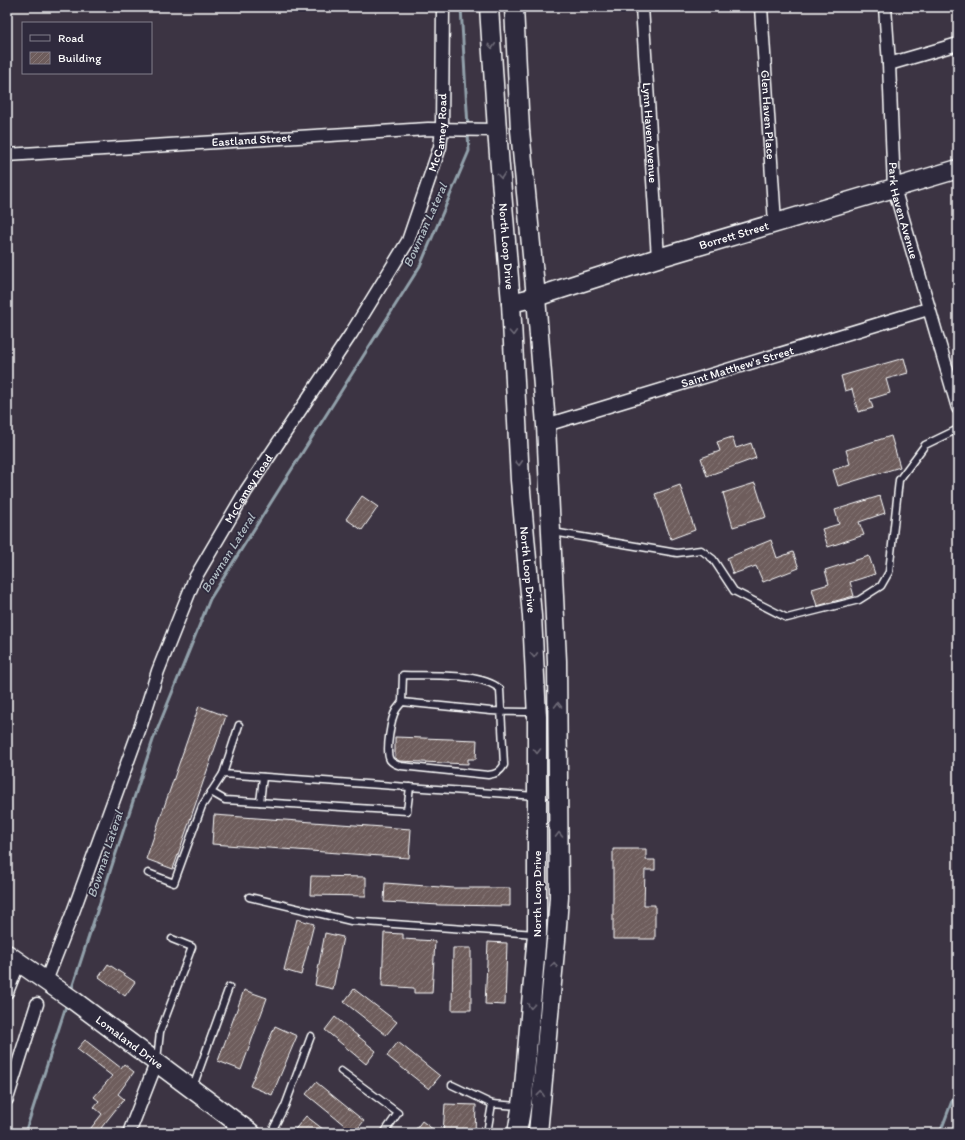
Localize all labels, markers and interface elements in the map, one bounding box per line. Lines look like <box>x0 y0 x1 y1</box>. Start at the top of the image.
legend <box>22 22 152 74</box>
text: Road <box>58 31 84 45</box>
one-way arrow <box>487 43 496 49</box>
text: Building <box>58 51 102 65</box>
street label: Glen Haven Place <box>758 70 778 160</box>
street label: Lynn Haven Avenue <box>640 82 660 184</box>
street label: McCamey Road <box>425 93 449 173</box>
street label: Eastland Street <box>211 130 292 149</box>
street label: Park Haven Avenue <box>886 162 921 261</box>
one-way arrow <box>496 173 505 179</box>
water label: Bowman Lateral <box>400 179 451 269</box>
street label: North Loop Drive <box>496 203 517 290</box>
street label: Borrett Street <box>697 218 771 252</box>
one-way arrow <box>508 330 517 336</box>
street label: Saint Matthew's Street <box>679 343 796 391</box>
street label: McCamey Road <box>222 451 276 526</box>
one-way arrow <box>515 460 524 466</box>
water label: Bowman Lateral <box>198 510 259 595</box>
street label: North Loop Drive <box>517 526 539 614</box>
one-way arrow <box>529 652 538 658</box>
one-way arrow <box>554 702 562 708</box>
one-way arrow <box>533 748 541 754</box>
water label: Bowman Lateral <box>84 807 127 899</box>
one-way arrow <box>555 832 563 838</box>
street label: North Loop Drive <box>530 850 544 937</box>
one-way arrow <box>549 962 558 968</box>
one-way arrow <box>526 1003 535 1009</box>
street label: Lomaland Drive <box>93 1012 166 1072</box>
one-way arrow <box>536 1091 545 1097</box>

